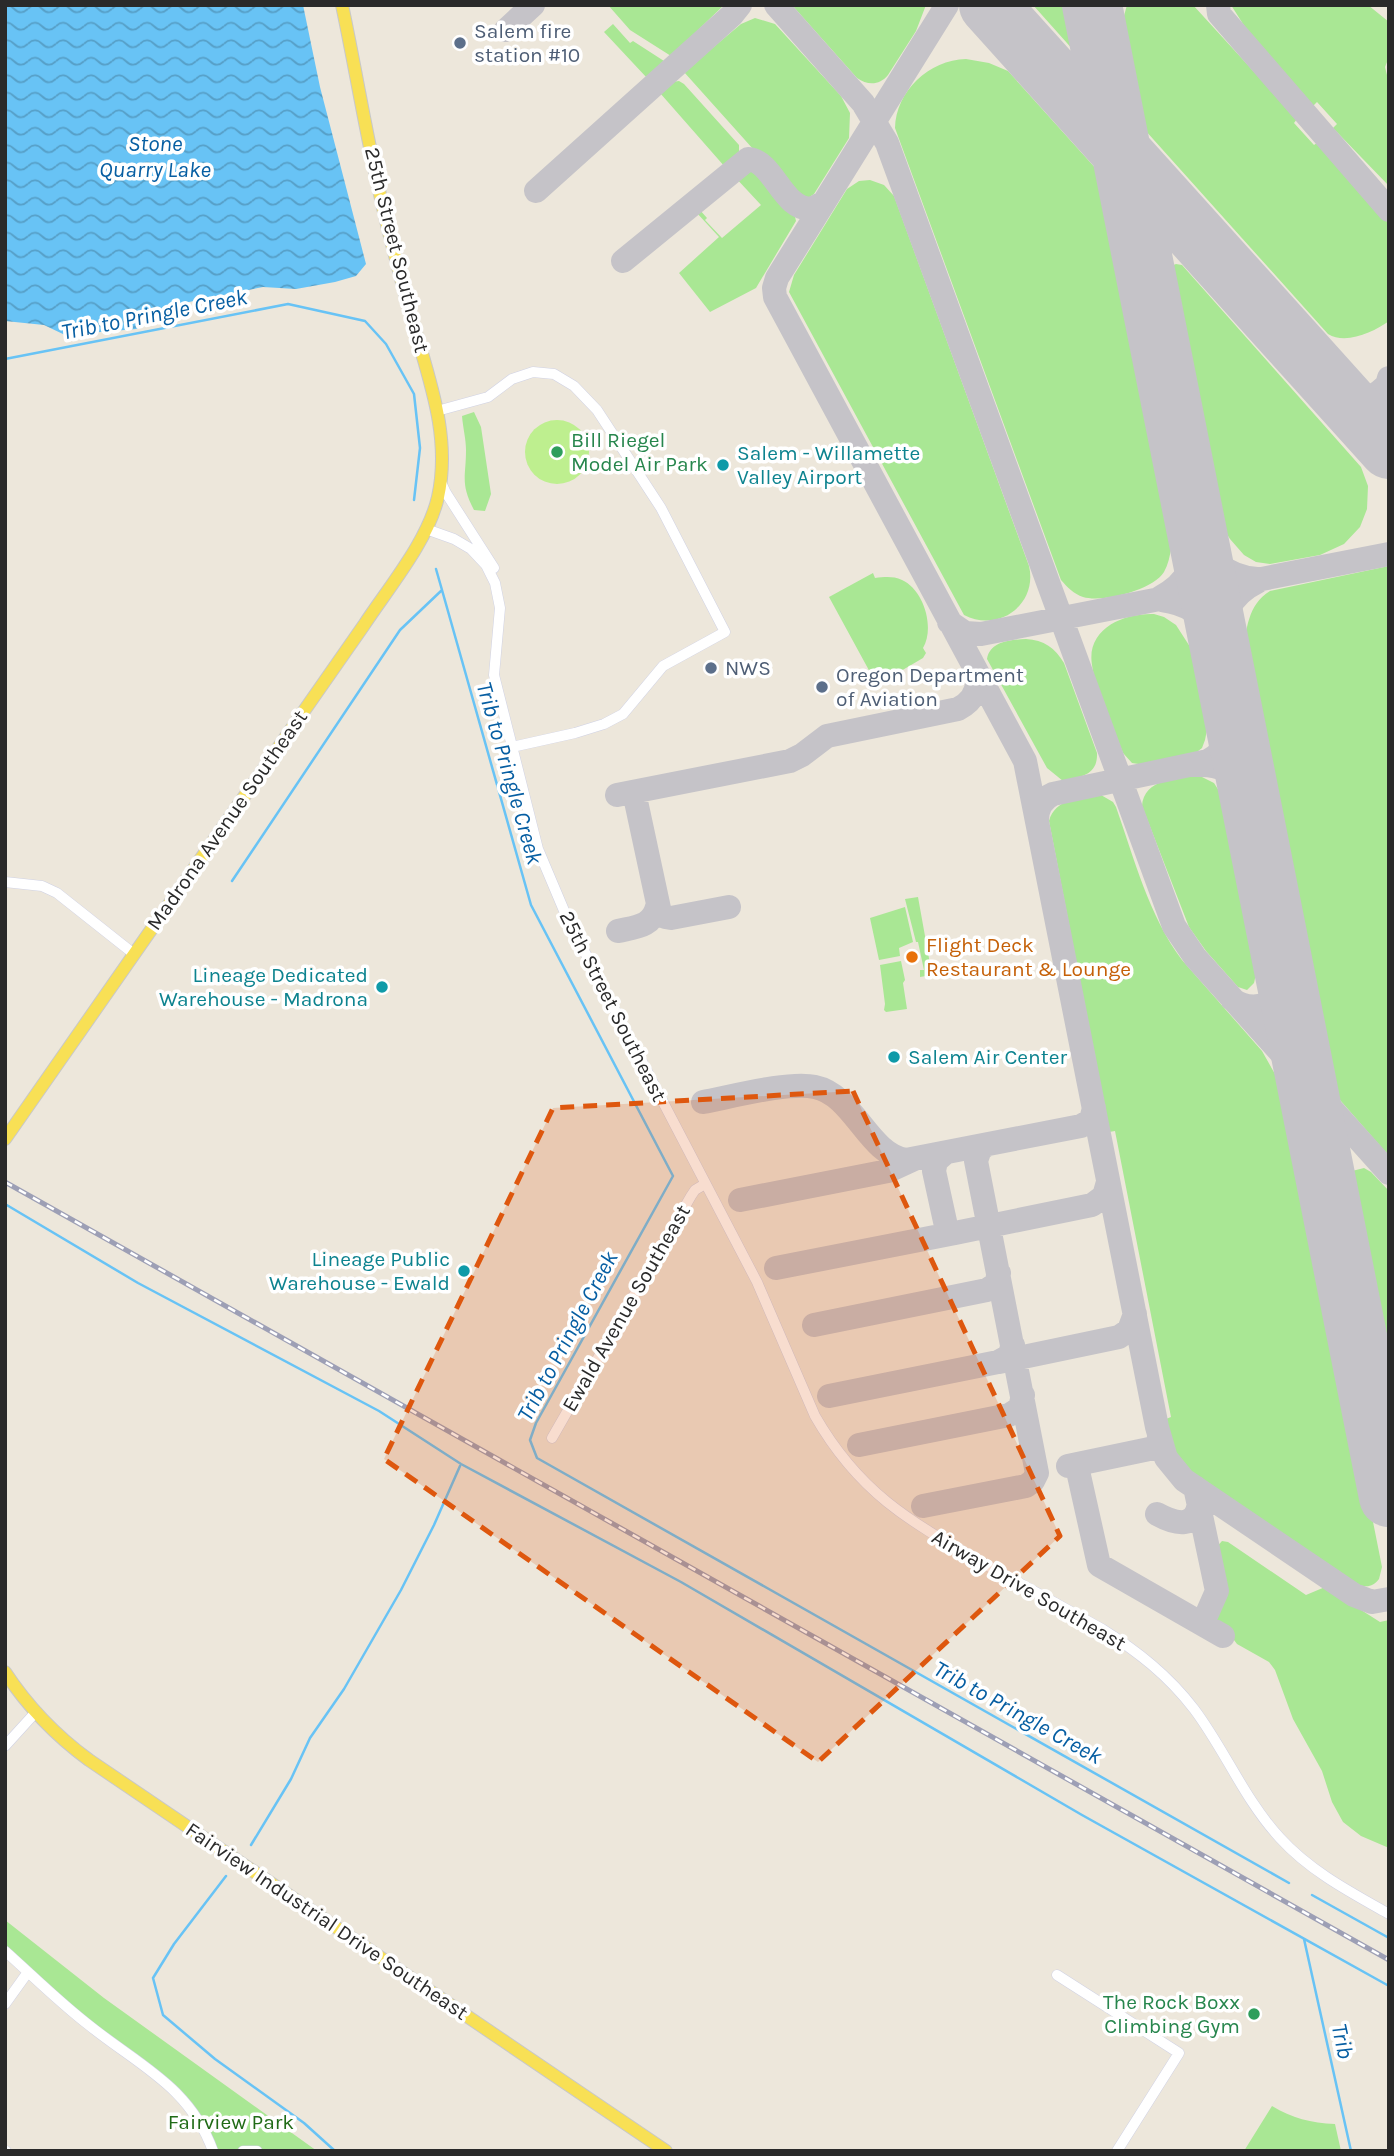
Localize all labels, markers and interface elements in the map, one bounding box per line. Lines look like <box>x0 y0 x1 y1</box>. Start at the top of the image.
place label: Salem fire station #10 <box>474 19 580 67</box>
marker: Salem fire station #10 <box>452 35 468 51</box>
water label: Stone Quarry Lake <box>99 130 211 183</box>
street label: 25th Street Southeast <box>360 145 434 355</box>
water label: Trib to Pringle Creek <box>59 283 250 346</box>
place label: Bill Riegel Model Air Park <box>571 428 708 476</box>
place label: Salem - Willamette Valley Airport <box>737 441 920 489</box>
marker: Bill Riegel Model Air Park <box>549 444 565 460</box>
marker: Salem - Willamette Valley Airport <box>715 457 731 473</box>
place label: NWS <box>725 656 771 680</box>
marker: NWS <box>703 660 719 676</box>
place label: Oregon Department of Aviation <box>836 663 1024 711</box>
water label: Trib to Pringle Creek <box>471 679 549 868</box>
marker: Oregon Department of Aviation <box>814 679 830 695</box>
street label: Madrona Avenue Southeast <box>142 705 312 935</box>
street label: 25th Street Southeast <box>554 907 672 1106</box>
place label: Flight Deck Restaurant & Lounge <box>926 933 1131 981</box>
marker: Flight Deck Restaurant & Lounge <box>904 949 920 965</box>
place label: Lineage Dedicated Warehouse - Madrona <box>159 963 368 1011</box>
marker: Lineage Dedicated Warehouse - Madrona <box>374 979 390 995</box>
place label: Salem Air Center <box>908 1045 1067 1069</box>
marker: Salem Air Center <box>886 1049 902 1065</box>
street label: Ewald Avenue Southeast <box>557 1200 695 1416</box>
water label: Trib to Pringle Creek <box>511 1246 624 1426</box>
place label: Lineage Public Warehouse - Ewald <box>269 1247 450 1295</box>
marker: Lineage Public Warehouse - Ewald <box>456 1263 472 1279</box>
street label: Airway Drive Southeast <box>928 1525 1130 1655</box>
water label: Trib to Pringle Creek <box>929 1655 1107 1770</box>
street label: Fairview Industrial Drive Southeast <box>181 1817 473 2025</box>
place label: The Rock Boxx Climbing Gym <box>1103 1990 1240 2038</box>
marker: The Rock Boxx Climbing Gym <box>1246 2006 1262 2022</box>
water label: Trib <box>1326 2021 1359 2061</box>
park label: Fairview Park <box>168 2110 294 2134</box>

